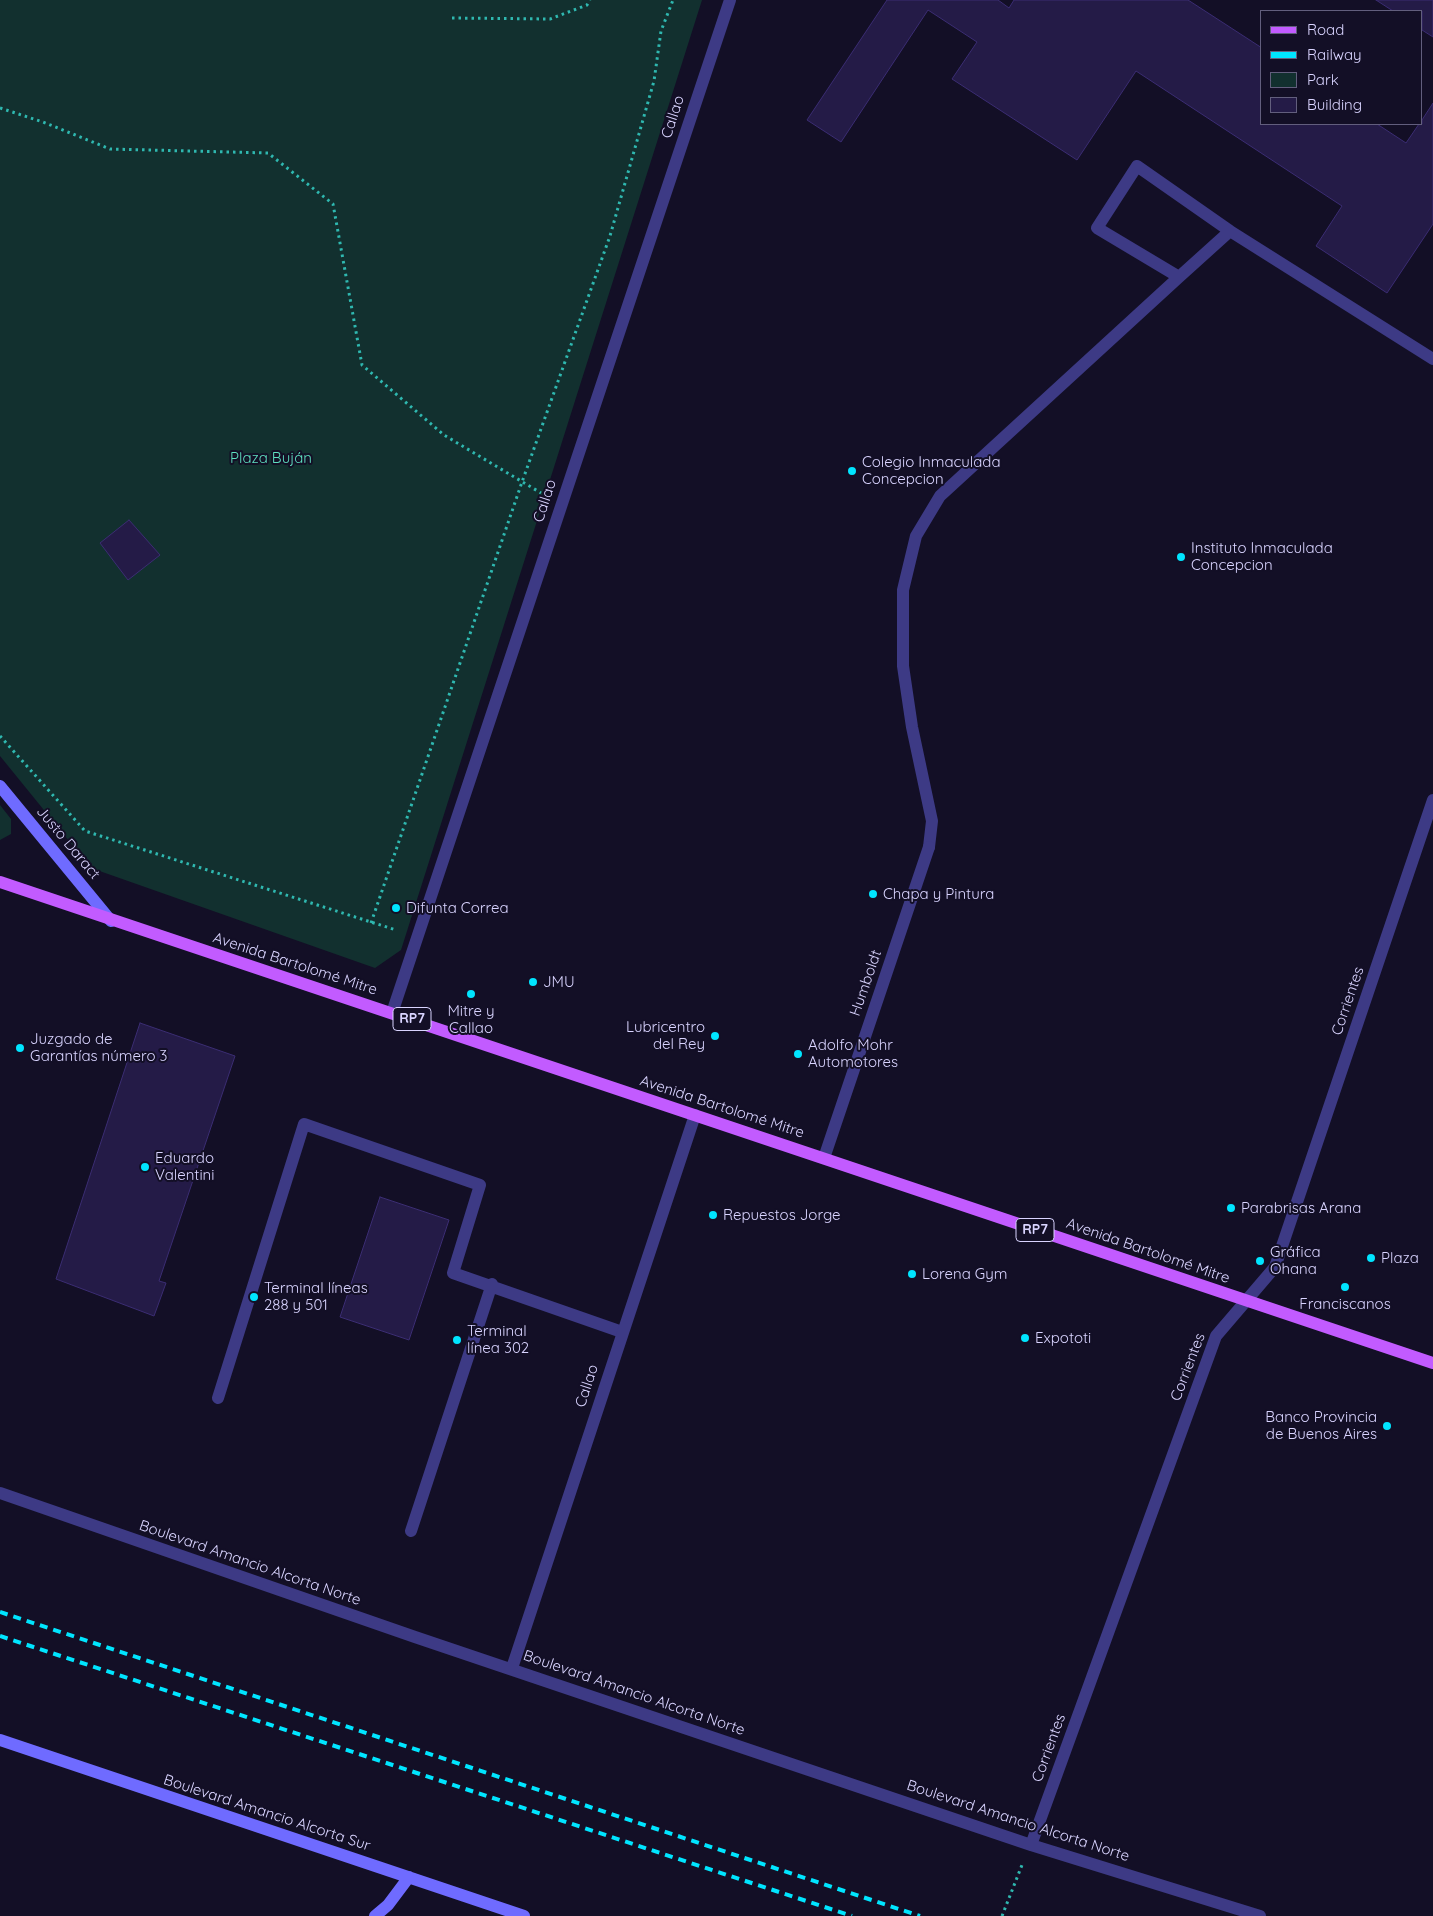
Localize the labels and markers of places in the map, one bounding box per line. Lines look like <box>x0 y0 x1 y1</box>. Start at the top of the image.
place label: Colegio Inmaculada Concepcion <box>862 453 1000 488</box>
marker: Colegio Inmaculada Concepcion <box>846 465 858 477</box>
place label: Instituto Inmaculada Concepcion <box>1191 539 1333 574</box>
marker: Instituto Inmaculada Concepcion <box>1175 551 1187 563</box>
place label: Chapa y Pintura <box>883 885 994 903</box>
marker: Chapa y Pintura <box>867 888 879 900</box>
place label: Difunta Correa <box>406 899 509 917</box>
marker: Difunta Correa <box>390 902 402 914</box>
place label: JMU <box>543 973 575 991</box>
marker: JMU <box>527 976 539 988</box>
marker: Mitre y Callao <box>465 988 477 1000</box>
place label: Mitre y Callao <box>447 1002 495 1037</box>
place label: Lubricentro del Rey <box>626 1018 705 1053</box>
place label: Juzgado de Garantías número 3 <box>30 1030 167 1065</box>
marker: Lubricentro del Rey <box>709 1030 721 1042</box>
place label: Adolfo Mohr Automotores <box>808 1036 898 1071</box>
marker: Juzgado de Garantías número 3 <box>14 1042 26 1054</box>
marker: Adolfo Mohr Automotores <box>792 1048 804 1060</box>
place label: Eduardo Valentini <box>155 1149 214 1184</box>
marker: Eduardo Valentini <box>139 1161 151 1173</box>
place label: Parabrisas Arana <box>1241 1199 1361 1217</box>
marker: Parabrisas Arana <box>1225 1202 1237 1214</box>
place label: Repuestos Jorge <box>723 1206 841 1224</box>
marker: Repuestos Jorge <box>707 1209 719 1221</box>
place label: Gráfica Ohana <box>1270 1243 1321 1278</box>
place label: Plaza <box>1381 1249 1419 1267</box>
marker: Plaza <box>1365 1252 1377 1264</box>
marker: Gráfica Ohana <box>1254 1255 1266 1267</box>
place label: Lorena Gym <box>922 1265 1007 1283</box>
marker: Lorena Gym <box>906 1268 918 1280</box>
place label: Terminal líneas 288 y 501 <box>264 1279 368 1314</box>
marker: Franciscanos <box>1339 1281 1351 1293</box>
marker: Terminal líneas 288 y 501 <box>248 1291 260 1303</box>
place label: Franciscanos <box>1299 1295 1391 1313</box>
place label: Terminal línea 302 <box>467 1322 529 1357</box>
place label: Expototi <box>1035 1329 1091 1347</box>
marker: Expototi <box>1019 1332 1031 1344</box>
marker: Terminal línea 302 <box>451 1334 463 1346</box>
place label: Banco Provincia de Buenos Aires <box>1265 1408 1377 1443</box>
marker: Banco Provincia de Buenos Aires <box>1381 1420 1393 1432</box>

